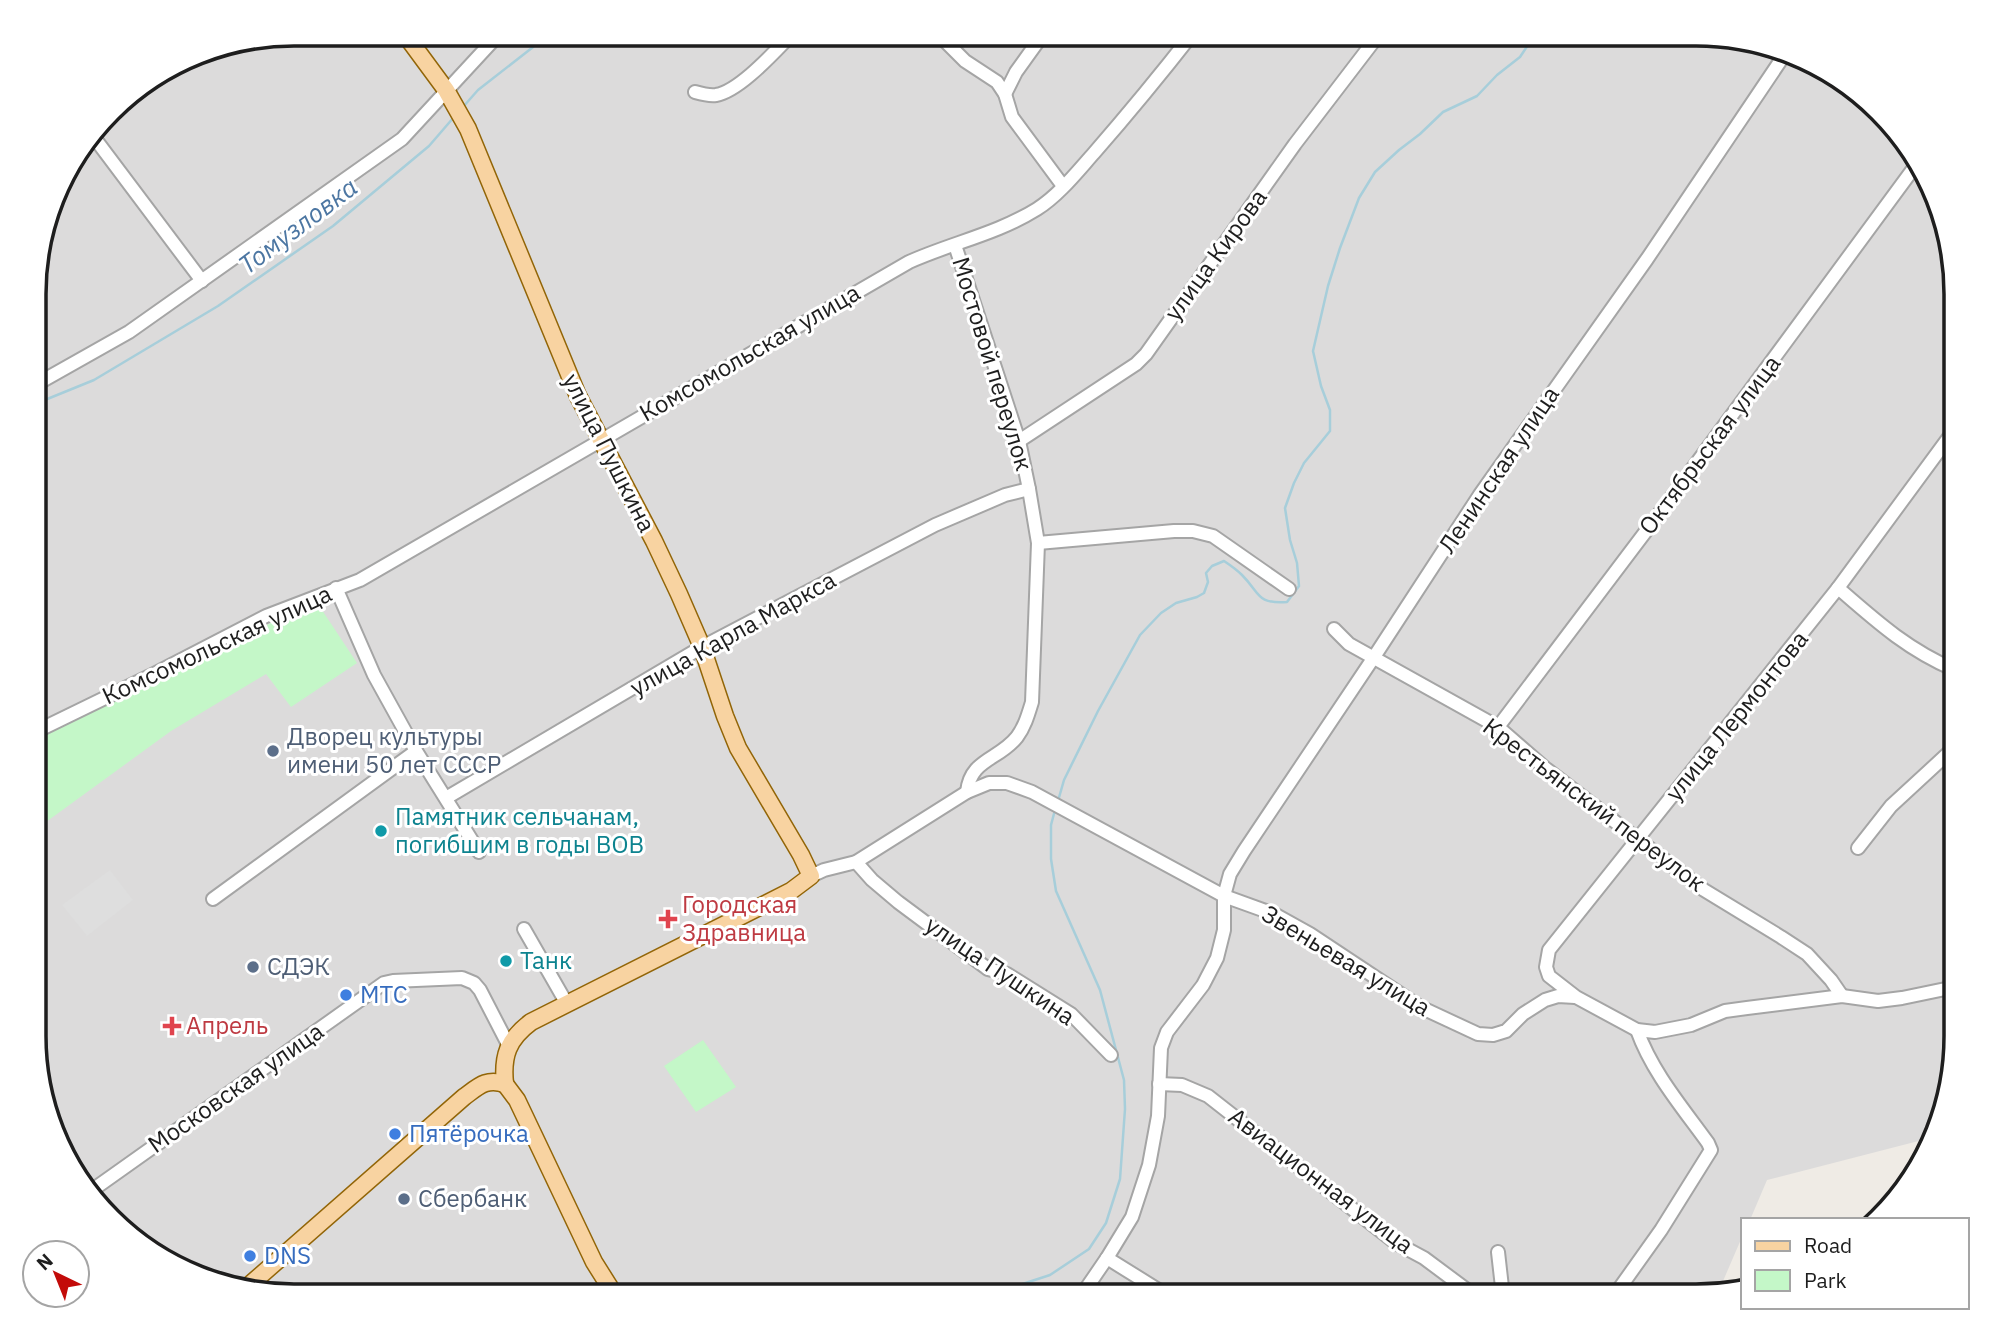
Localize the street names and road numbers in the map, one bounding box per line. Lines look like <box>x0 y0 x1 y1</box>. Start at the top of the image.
street label: улица Кирова <box>1157 182 1274 327</box>
street label: Мостовой переулок <box>945 253 1041 474</box>
street label: Комсомольская улица <box>633 276 866 428</box>
street label: Октябрьская улица <box>1631 348 1787 541</box>
street label: улица Пушкина <box>556 368 664 538</box>
street label: Ленинская улица <box>1430 380 1566 559</box>
street label: улица Карла Маркса <box>624 563 841 703</box>
street label: Комсомольская улица <box>97 577 337 711</box>
street label: улица Лермонтова <box>1658 623 1815 807</box>
street label: Крестьянский переулок <box>1477 710 1712 898</box>
street label: Звеньевая улица <box>1256 897 1437 1023</box>
street label: улица Пушкина <box>919 908 1082 1032</box>
street label: Московская улица <box>141 1014 330 1160</box>
street label: Авиационная улица <box>1223 1100 1421 1260</box>

